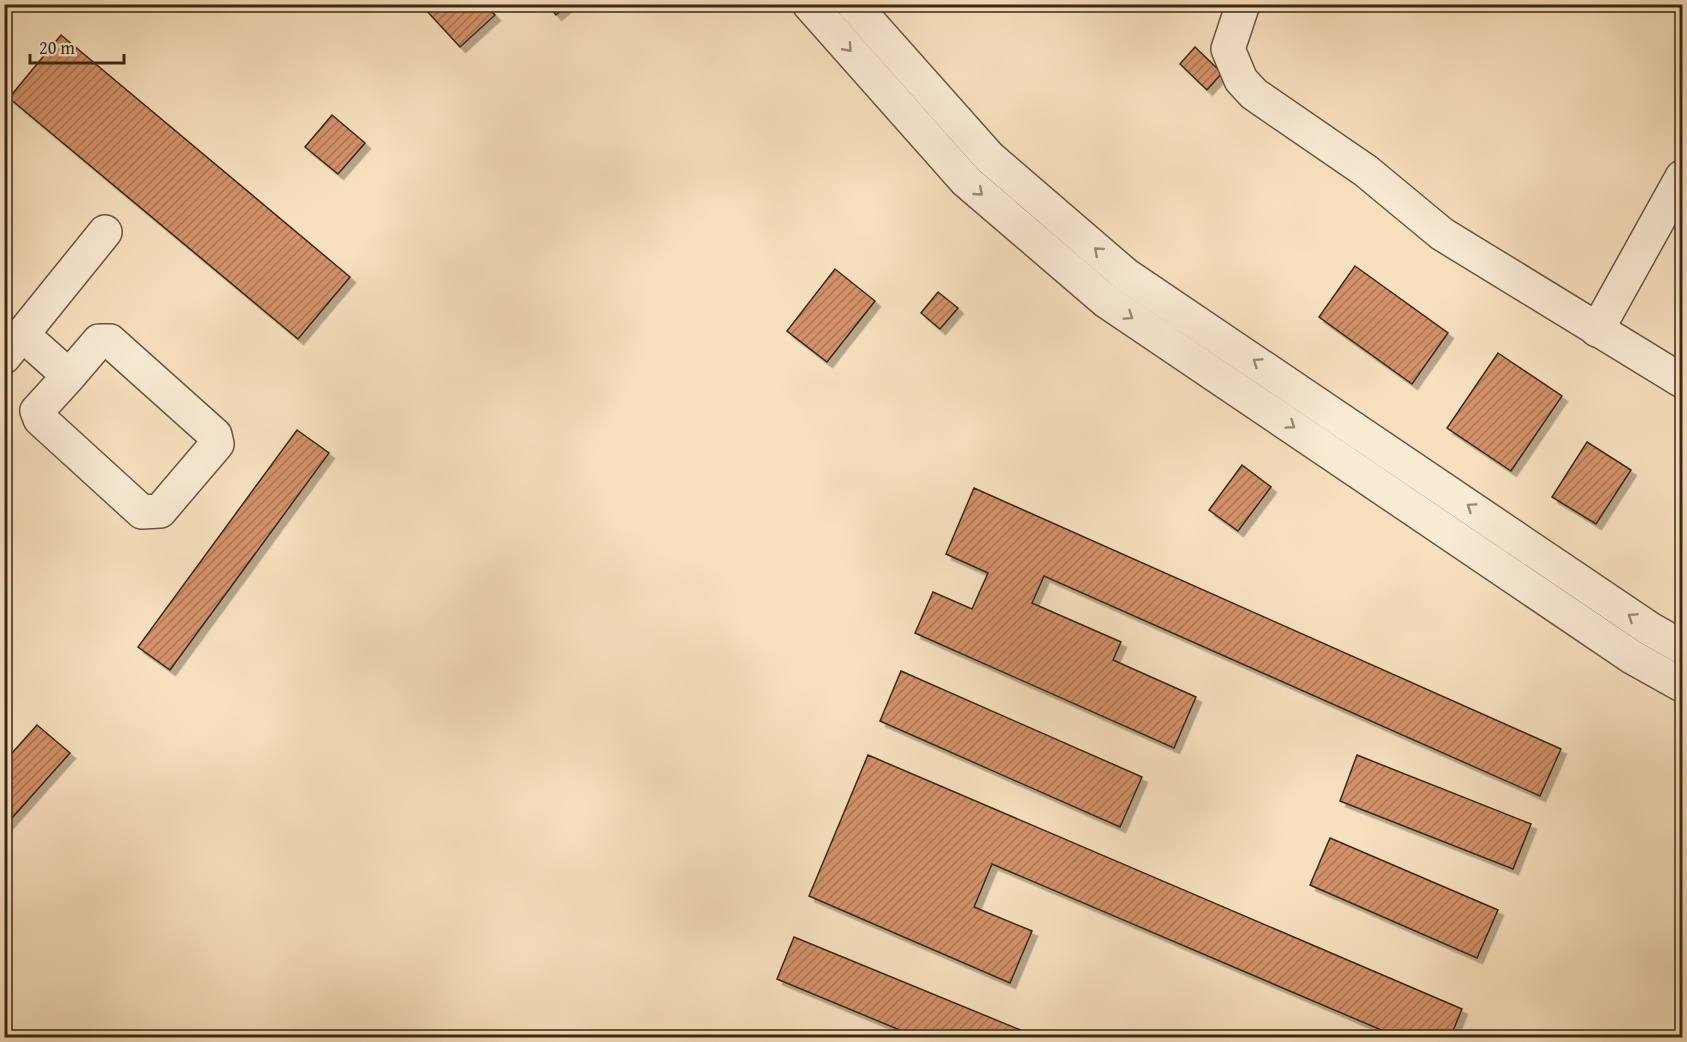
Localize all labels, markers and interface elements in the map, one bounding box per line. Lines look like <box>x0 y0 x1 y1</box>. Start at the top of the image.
scale bar <box>30 27 124 65</box>
text: 20 m <box>39 34 75 61</box>
one-way arrow <box>841 41 852 52</box>
one-way arrow <box>972 185 983 196</box>
one-way arrow <box>1094 247 1105 258</box>
one-way arrow <box>1123 309 1133 321</box>
one-way arrow <box>1253 359 1264 370</box>
one-way arrow <box>1285 417 1295 429</box>
one-way arrow <box>1467 503 1478 514</box>
one-way arrow <box>1628 613 1639 624</box>

